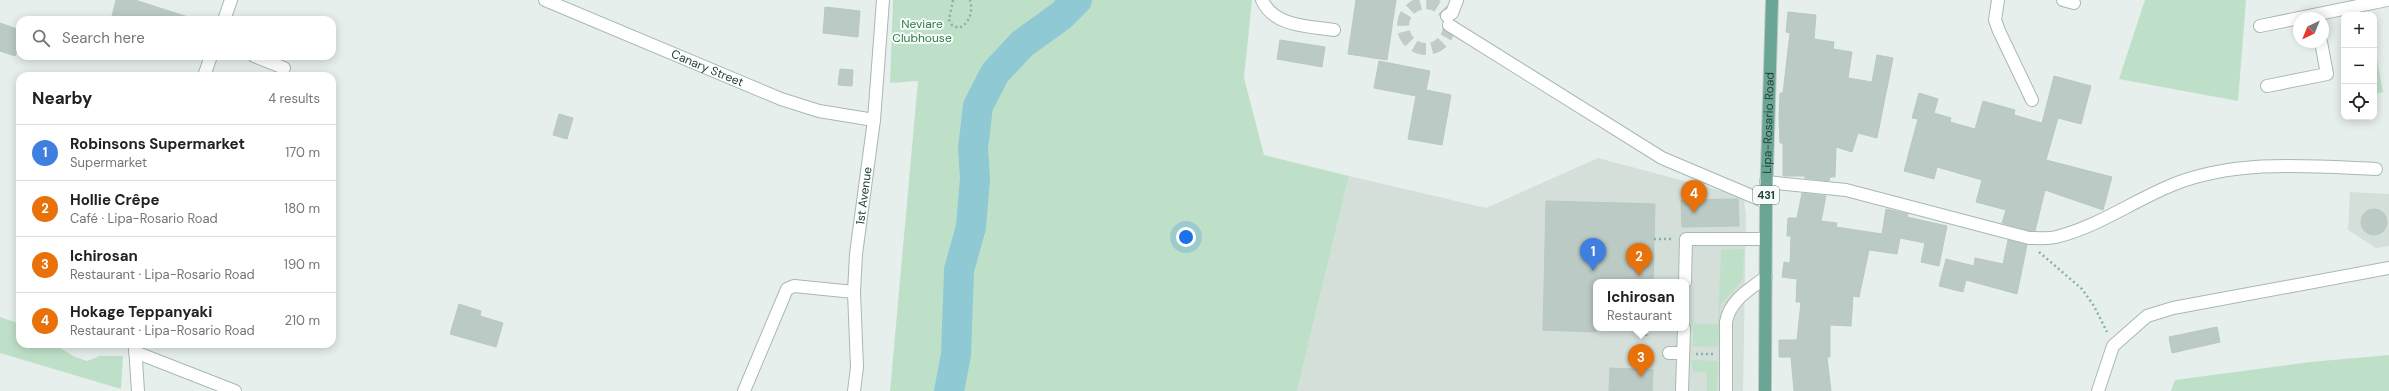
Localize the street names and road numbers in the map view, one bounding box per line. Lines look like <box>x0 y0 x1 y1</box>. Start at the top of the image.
street label: Canary Street <box>669 46 746 90</box>
street label: Lipa-Rosario Road <box>1759 72 1778 174</box>
street label: 1st Avenue <box>852 166 876 226</box>
road number: 431 <box>1753 186 1779 204</box>

